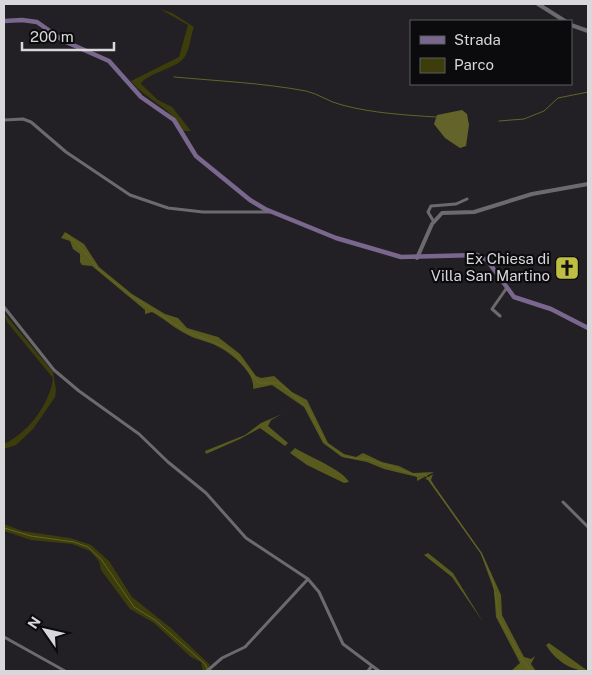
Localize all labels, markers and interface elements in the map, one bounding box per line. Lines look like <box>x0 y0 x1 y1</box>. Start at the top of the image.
scale bar <box>22 20 115 52</box>
legend <box>410 20 572 85</box>
text: 200 m <box>30 28 74 45</box>
text: Strada <box>454 31 501 48</box>
text: Parco <box>454 56 494 73</box>
place label: Ex Chiesa di Villa San Martino <box>431 250 550 284</box>
church icon: Ex Chiesa di Villa San Martino <box>554 255 580 281</box>
north arrow <box>20 605 70 655</box>
text: N <box>25 614 44 632</box>

